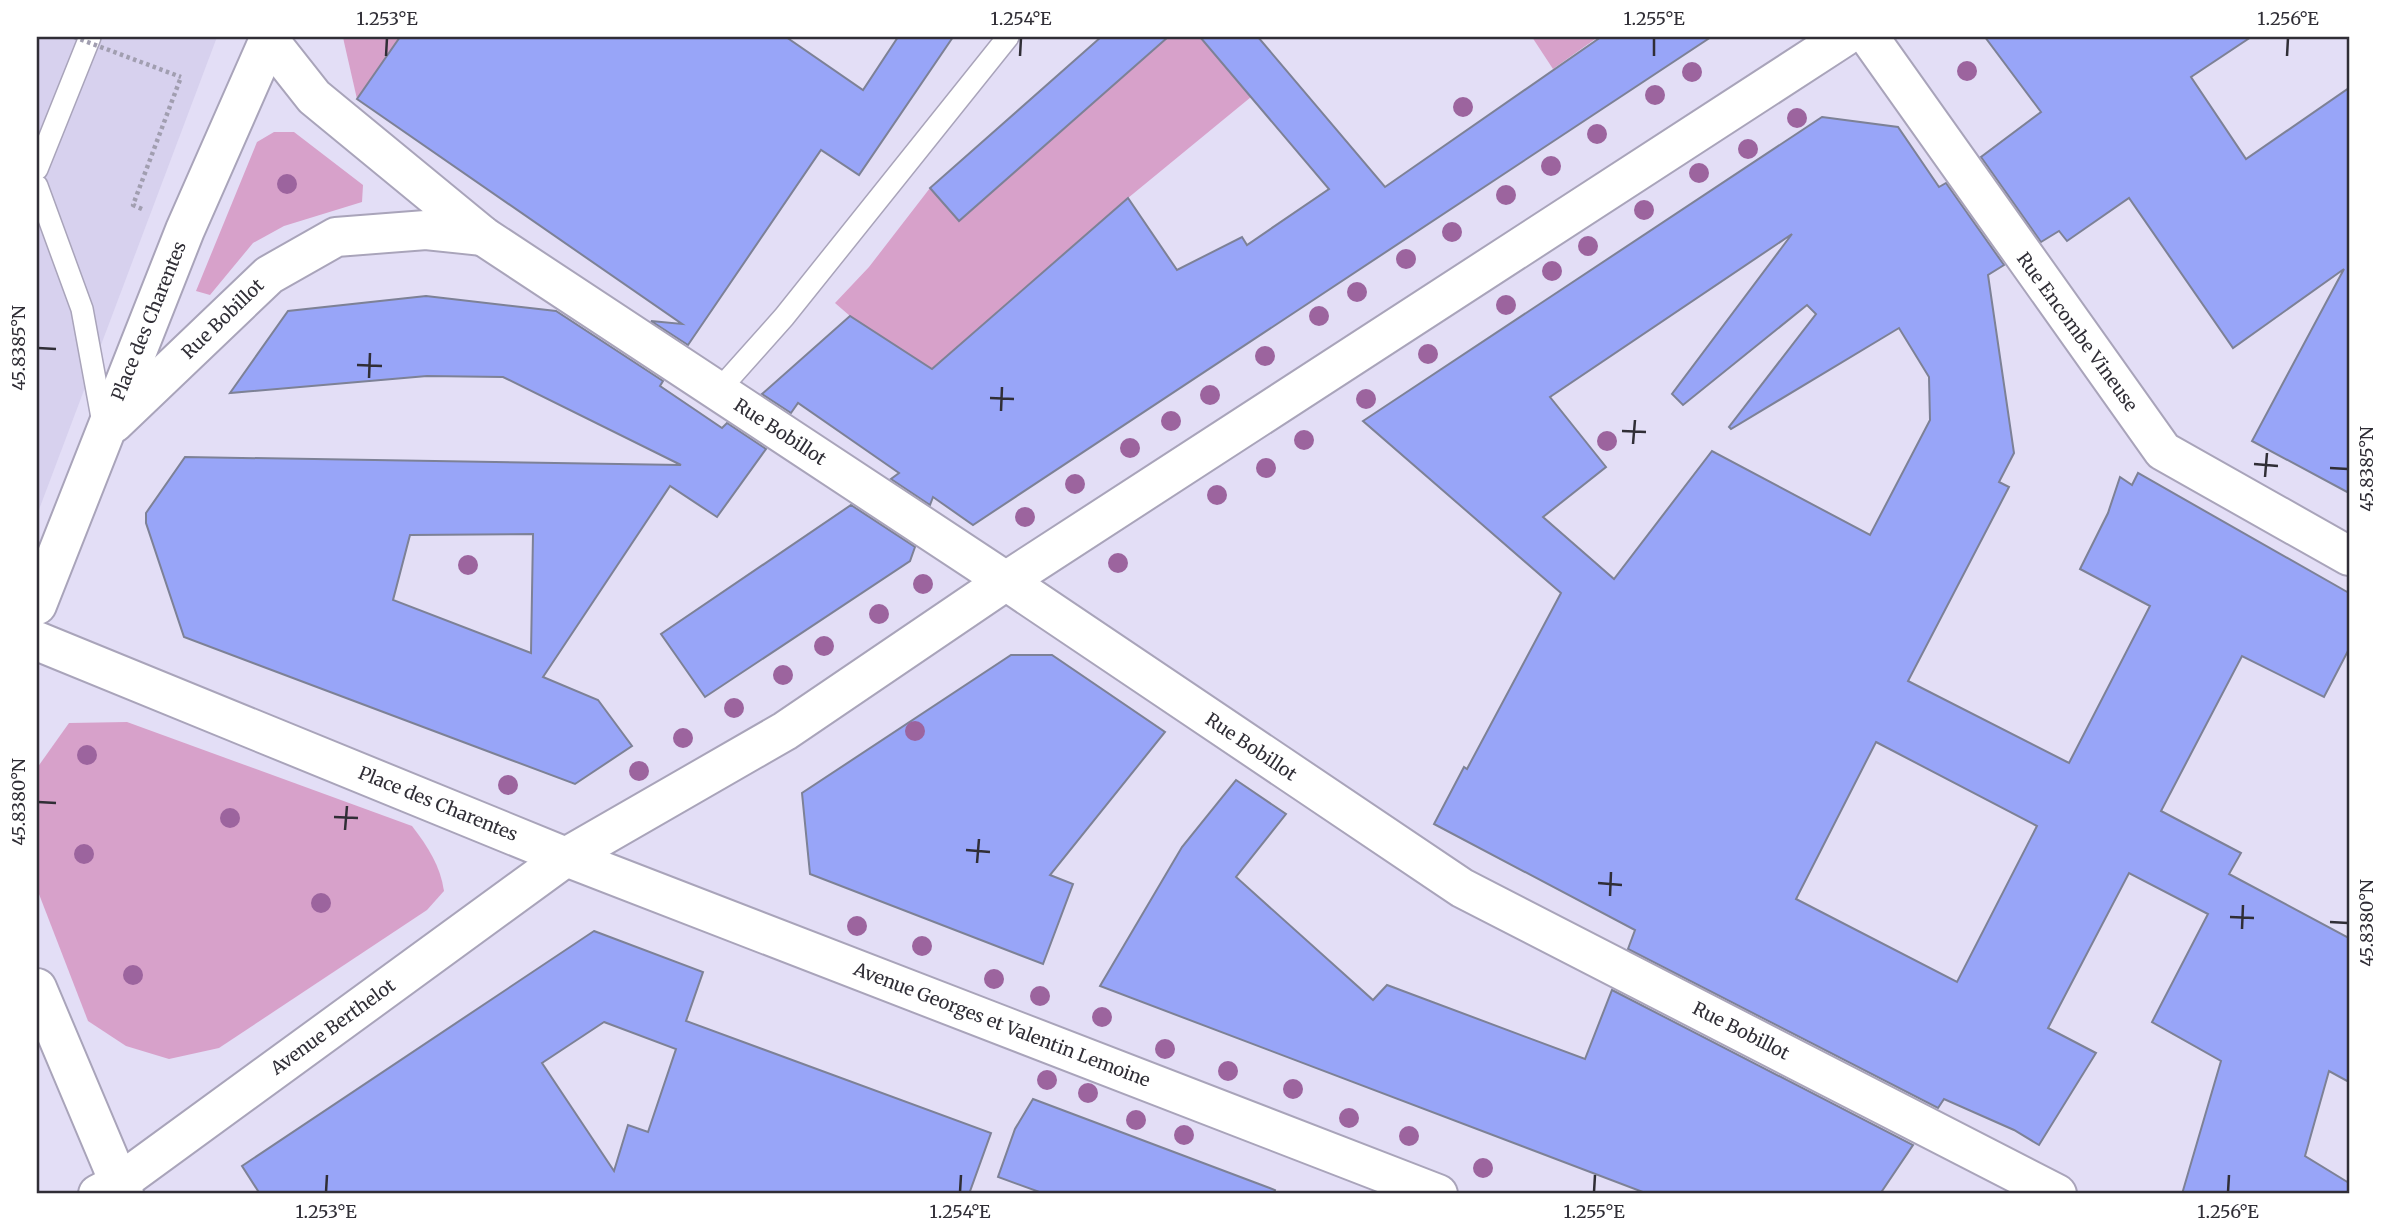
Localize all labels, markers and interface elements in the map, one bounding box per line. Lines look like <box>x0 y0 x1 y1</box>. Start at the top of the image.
text: 1.253°E <box>356 7 418 30</box>
text: 1.254°E <box>991 7 1052 30</box>
text: 1.255°E <box>1623 7 1685 30</box>
text: 1.256°E <box>2257 7 2319 30</box>
street label: Place des Charentes <box>106 238 191 404</box>
street label: Rue Encombe Vineuse <box>2012 248 2143 416</box>
street label: Rue Bobillot <box>177 274 269 364</box>
text: 45.8385°N <box>7 305 30 391</box>
street label: Rue Bobillot <box>730 393 831 470</box>
text: 45.8385°N <box>2355 426 2378 512</box>
street label: Rue Bobillot <box>1201 708 1301 786</box>
text: 45.8380°N <box>7 758 30 846</box>
street label: Place des Charentes <box>355 761 521 846</box>
text: 45.8380°N <box>2355 879 2378 967</box>
street label: Avenue Georges et Valentin Lemoine <box>850 957 1154 1092</box>
street label: Avenue Berthelot <box>265 974 400 1080</box>
street label: Rue Bobillot <box>1689 996 1793 1065</box>
text: 1.253°E <box>295 1200 357 1223</box>
text: 1.254°E <box>930 1200 991 1223</box>
text: 1.255°E <box>1563 1200 1625 1223</box>
text: 1.256°E <box>2197 1200 2259 1223</box>

